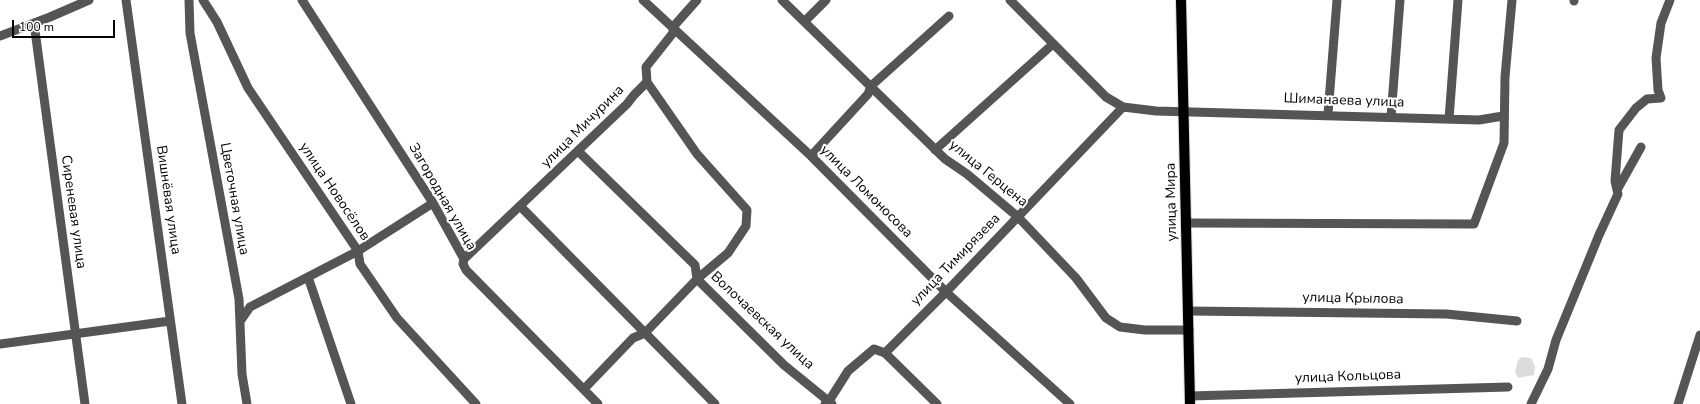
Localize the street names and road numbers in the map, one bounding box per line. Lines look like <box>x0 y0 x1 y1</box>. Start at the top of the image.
street label: улица Мичурина <box>538 82 628 172</box>
street label: Шиманаева улица <box>1283 90 1405 112</box>
street label: улица Герцена <box>945 137 1031 211</box>
street label: улица Новосёлов <box>295 140 373 244</box>
street label: Загородная улица <box>404 140 480 254</box>
street label: Цветочная улица <box>216 141 252 257</box>
street label: улица Ломоносова <box>816 142 916 242</box>
street label: Вишнёвая улица <box>152 144 184 256</box>
street label: Сиреневая улица <box>57 154 89 270</box>
street label: улица Мира <box>1163 163 1181 241</box>
street label: улица Тимирязева <box>908 211 1004 309</box>
street label: Волочаевская улица <box>707 269 817 373</box>
street label: улица Крылова <box>1302 290 1404 308</box>
street label: улица Кольцова <box>1295 367 1401 387</box>

